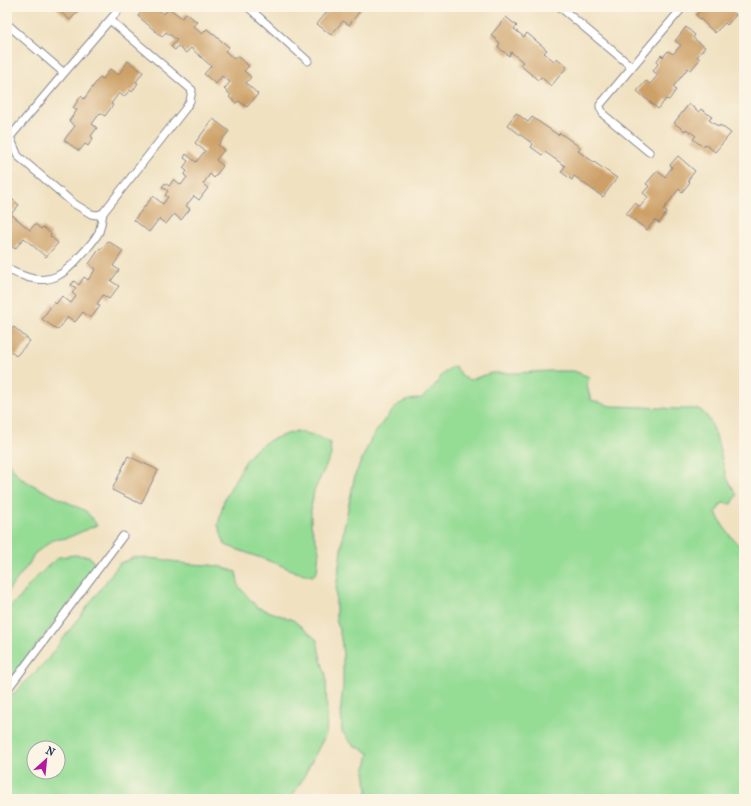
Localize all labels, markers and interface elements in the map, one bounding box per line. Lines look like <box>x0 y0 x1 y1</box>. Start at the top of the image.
north arrow <box>26 740 66 780</box>
text: N <box>44 744 58 760</box>

